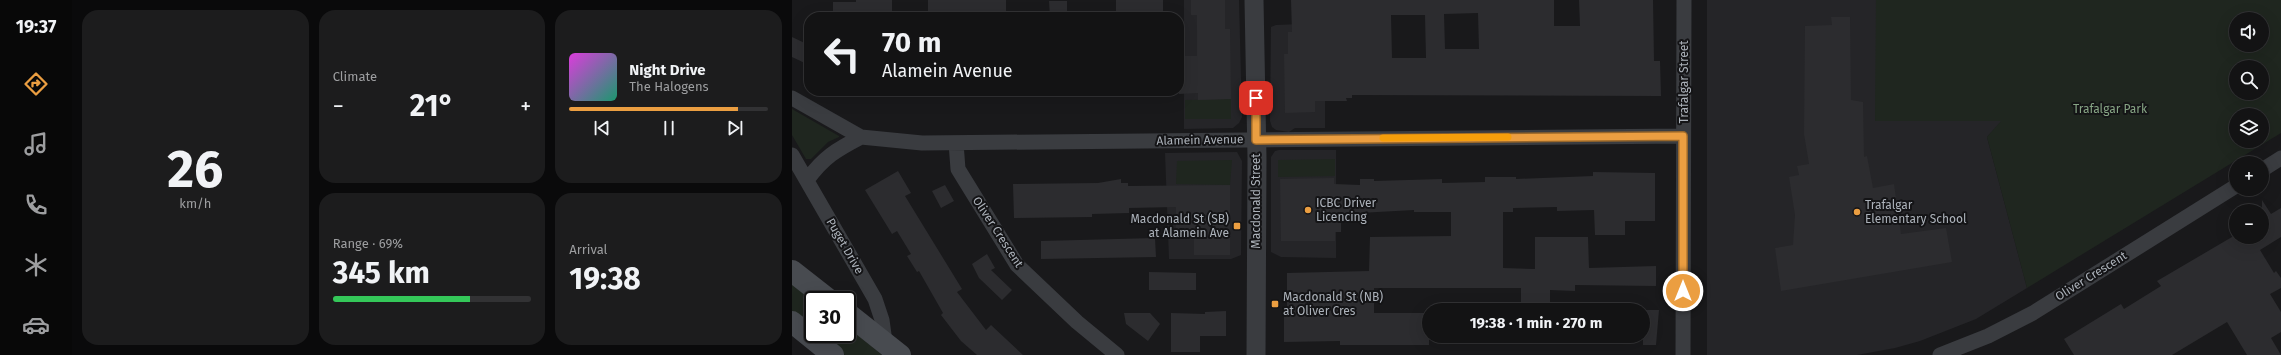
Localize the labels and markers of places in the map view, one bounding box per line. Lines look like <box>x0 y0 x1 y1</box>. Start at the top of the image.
pin <box>1239 81 1273 115</box>
place label: ICBC Driver Licencing <box>1316 196 1377 224</box>
place label: Trafalgar Elementary School <box>1865 198 1967 226</box>
marker: ICBC Driver Licencing <box>1303 205 1313 215</box>
marker: Trafalgar Elementary School <box>1852 207 1862 217</box>
place label: Macdonald St (SB) at Alamein Ave <box>1131 212 1229 240</box>
marker: Macdonald St (SB) at Alamein Ave <box>1232 221 1242 231</box>
place label: Macdonald St (NB) at Oliver Cres <box>1283 290 1383 318</box>
marker: Macdonald St (NB) at Oliver Cres <box>1270 299 1280 309</box>

